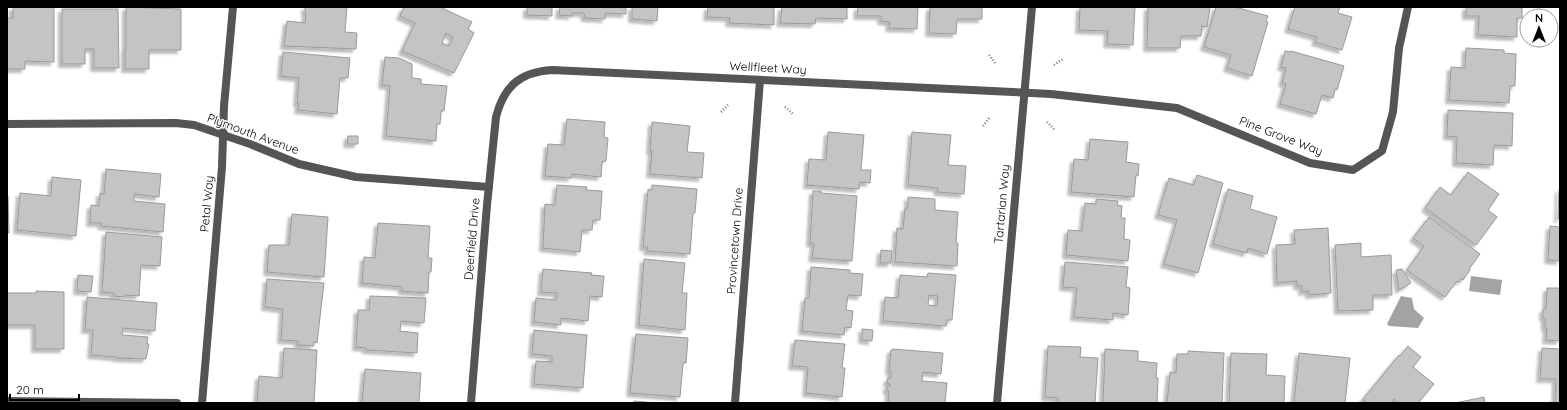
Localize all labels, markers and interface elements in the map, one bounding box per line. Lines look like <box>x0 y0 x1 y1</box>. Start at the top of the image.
north arrow <box>1519 8 1559 48</box>
text: N <box>1535 11 1543 25</box>
street label: Wellfleet Way <box>729 58 807 77</box>
street label: Plymouth Avenue <box>205 110 301 157</box>
street label: Pine Grove Way <box>1237 113 1325 158</box>
street label: Tartarian Way <box>991 164 1012 244</box>
street label: Petal Way <box>197 175 216 233</box>
street label: Provincetown Drive <box>723 187 746 295</box>
street label: Deerfield Drive <box>460 197 483 281</box>
scale bar <box>10 376 79 402</box>
text: 20 m <box>16 382 44 397</box>

